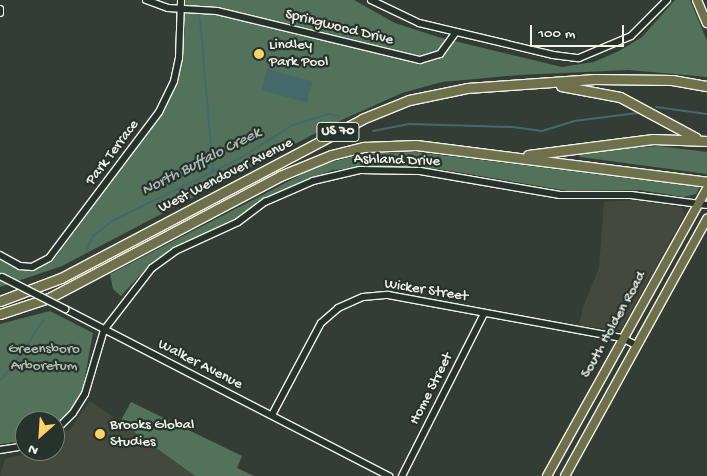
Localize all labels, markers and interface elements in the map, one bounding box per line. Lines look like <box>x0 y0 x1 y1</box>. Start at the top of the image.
street label: Springwood Drive <box>283 6 395 50</box>
scale bar <box>532 15 626 47</box>
text: 100 m <box>538 25 575 43</box>
place label: Lindley Park Pool <box>269 36 328 71</box>
marker: Lindley Park Pool <box>253 48 265 60</box>
street label: Park Terrace <box>83 117 143 189</box>
road number: US 70 <box>316 120 360 144</box>
water label: North Buffalo Creek <box>139 125 265 201</box>
street label: West Wendover Avenue <box>156 134 296 218</box>
street label: Ashland Drive <box>354 151 440 171</box>
street label: South Holden Road <box>577 269 651 381</box>
street label: Wicker Street <box>383 276 469 306</box>
street label: Walker Avenue <box>155 336 245 394</box>
park label: Greensboro Arboretum <box>8 340 80 375</box>
street label: Home Street <box>406 350 458 428</box>
north arrow <box>15 411 65 461</box>
place label: Brooks Global Studies <box>110 416 194 451</box>
marker: Brooks Global Studies <box>94 428 106 440</box>
text: N <box>26 439 41 459</box>

